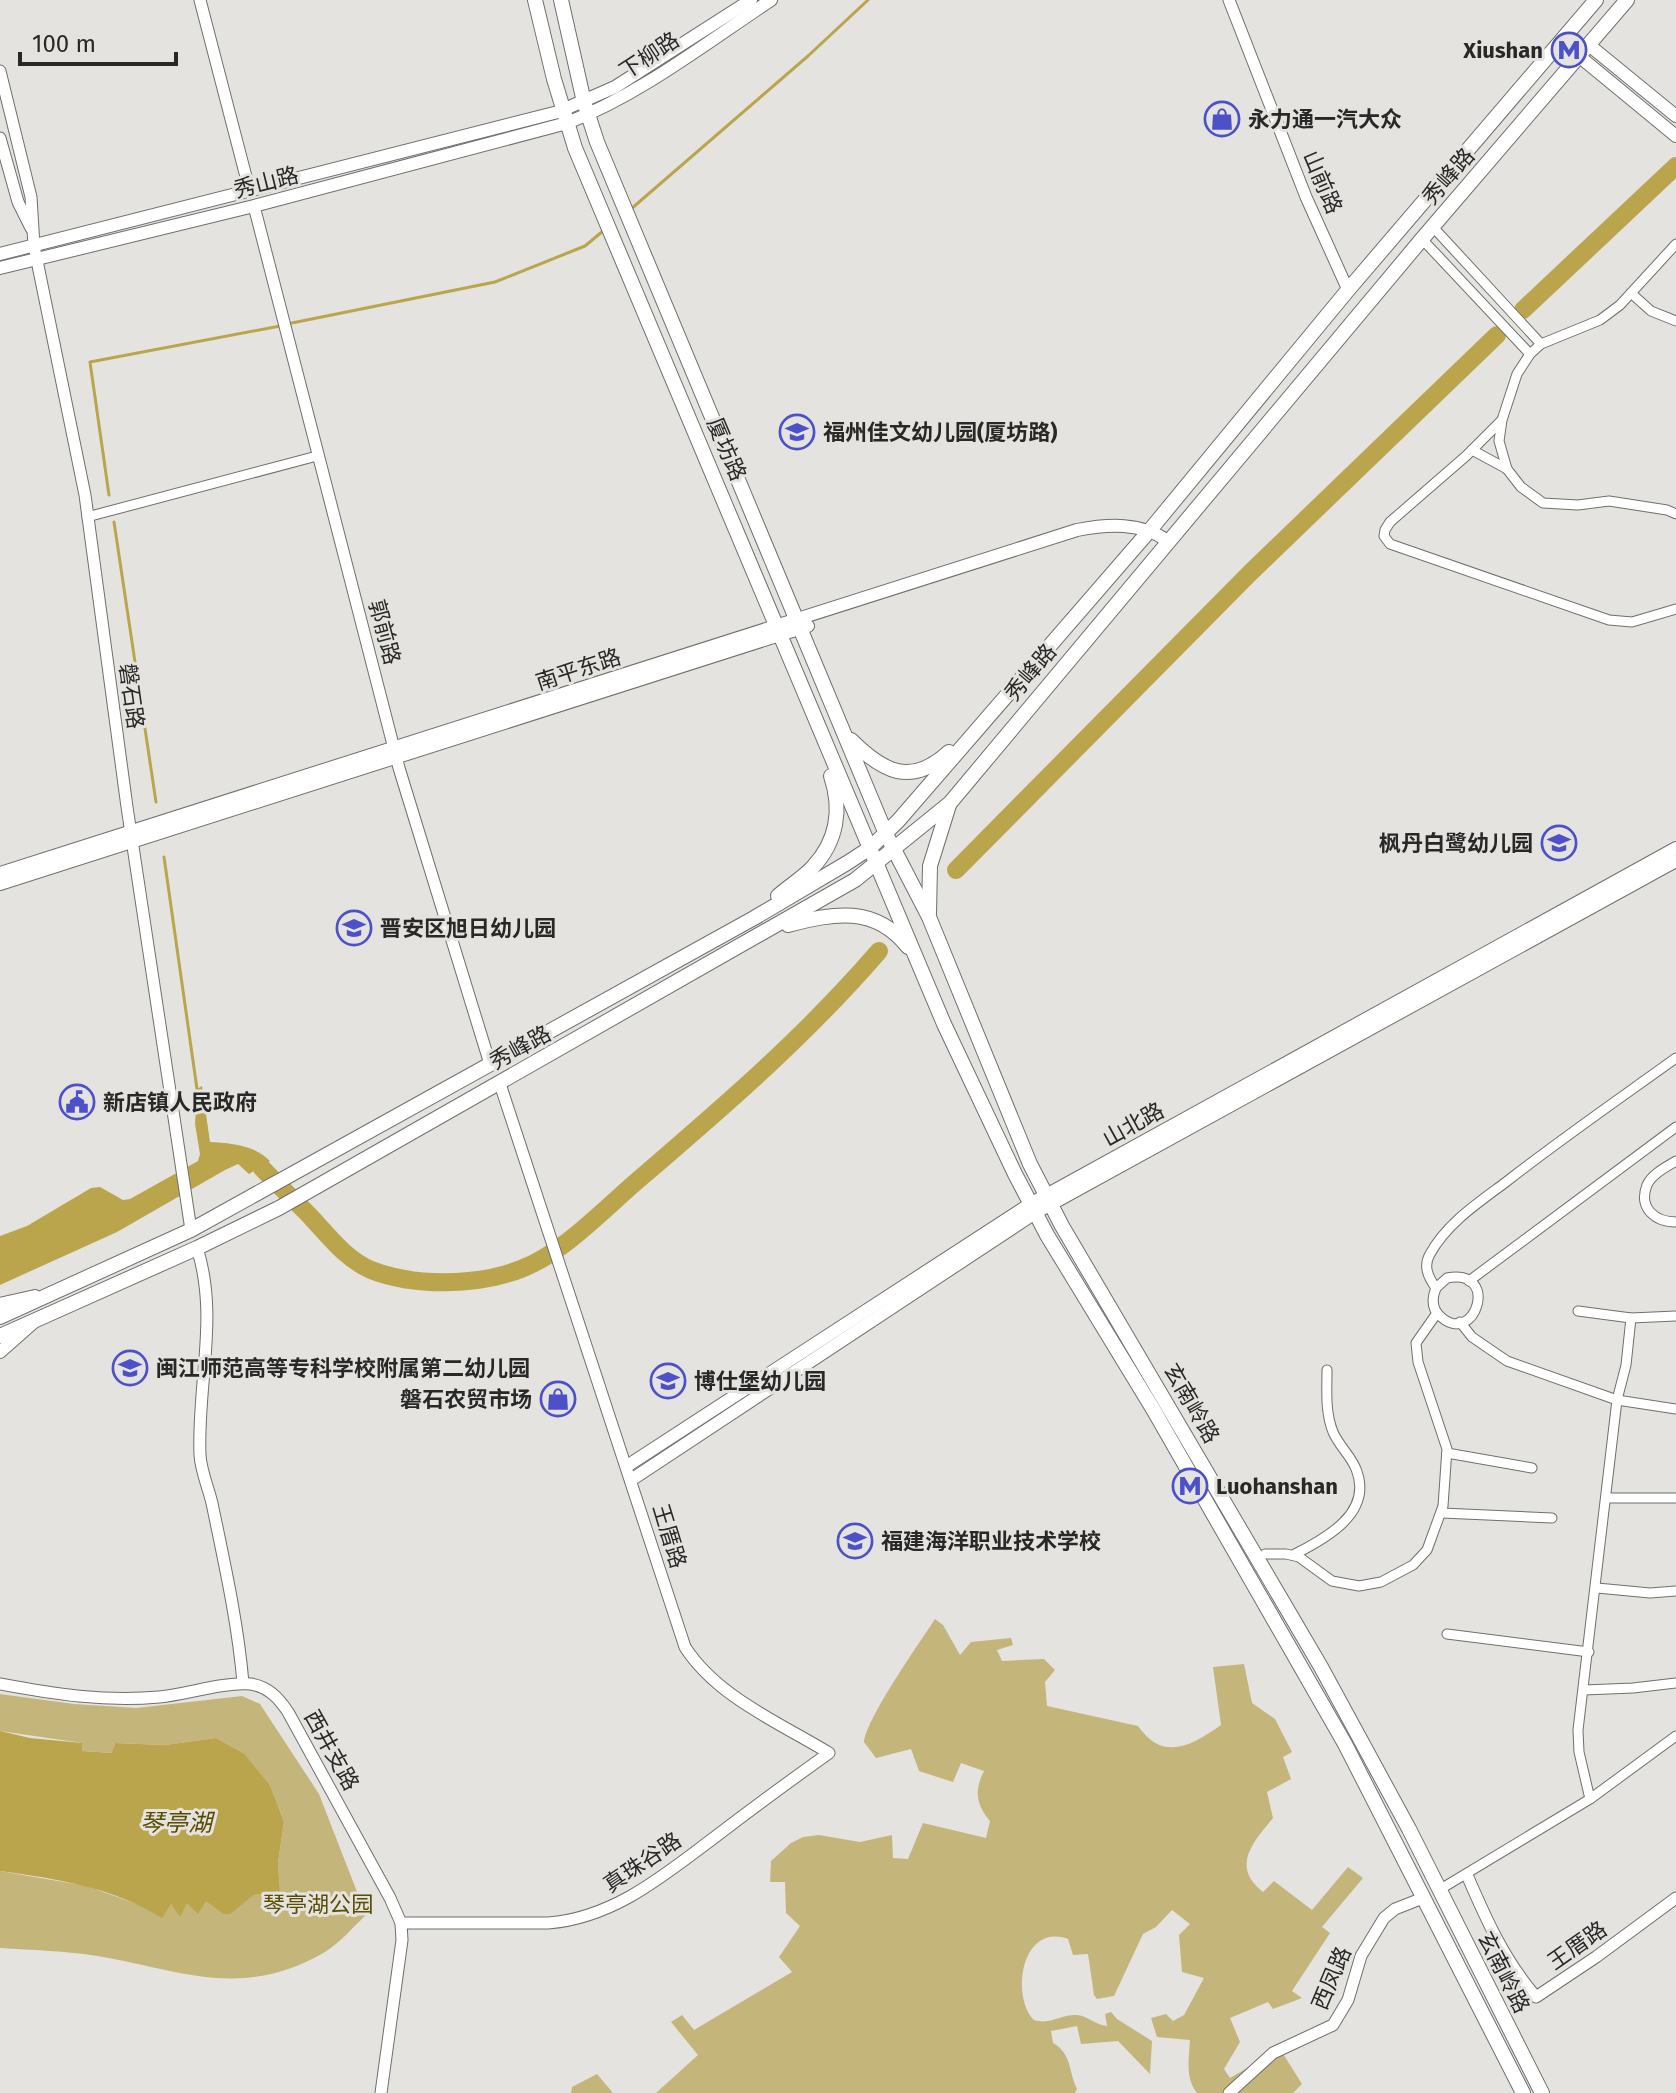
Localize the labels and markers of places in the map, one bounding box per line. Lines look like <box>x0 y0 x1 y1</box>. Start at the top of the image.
metro station icon: Xiushan <box>1550 31 1588 69</box>
place label: Xiushan <box>1462 37 1543 64</box>
shop icon: 永力通一汽大众 <box>1203 100 1241 138</box>
place label: 永力通一汽大众 <box>1248 106 1402 133</box>
school or university icon: 福州佳文幼儿园(厦坊路) <box>778 413 816 451</box>
place label: 福州佳文幼儿园(厦坊路) <box>823 419 1057 446</box>
school or university icon: 枫丹白鹭幼儿园 <box>1540 824 1578 862</box>
place label: 枫丹白鹭幼儿园 <box>1379 830 1533 857</box>
school or university icon: 晋安区旭日幼儿园 <box>335 909 373 947</box>
place label: 晋安区旭日幼儿园 <box>380 915 556 942</box>
public building icon: 新店镇人民政府 <box>58 1083 96 1121</box>
place label: 新店镇人民政府 <box>103 1089 257 1116</box>
school or university icon: 闽江师范高等专科学校附属第二幼儿园 <box>111 1349 149 1387</box>
place label: 闽江师范高等专科学校附属第二幼儿园 <box>156 1355 530 1382</box>
school or university icon: 博仕堡幼儿园 <box>649 1362 687 1400</box>
place label: 博仕堡幼儿园 <box>694 1368 826 1395</box>
shop icon: 磐石农贸市场 <box>539 1380 577 1418</box>
place label: 磐石农贸市场 <box>400 1386 532 1413</box>
metro station icon: Luohanshan <box>1171 1467 1209 1505</box>
place label: Luohanshan <box>1216 1473 1338 1500</box>
school or university icon: 福建海洋职业技术学校 <box>836 1522 874 1560</box>
place label: 福建海洋职业技术学校 <box>881 1528 1101 1555</box>

